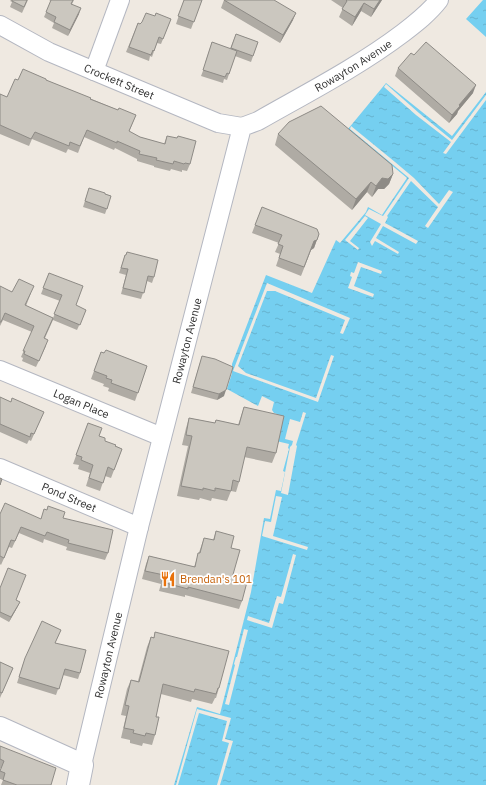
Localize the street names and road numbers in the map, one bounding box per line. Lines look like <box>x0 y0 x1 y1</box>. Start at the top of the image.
street label: Rowayton Avenue <box>312 36 395 95</box>
street label: Crockett Street <box>82 61 156 102</box>
street label: Rowayton Avenue <box>169 296 205 385</box>
street label: Logan Place <box>51 386 111 421</box>
street label: Pond Street <box>40 480 99 515</box>
street label: Rowayton Avenue <box>91 611 125 700</box>

